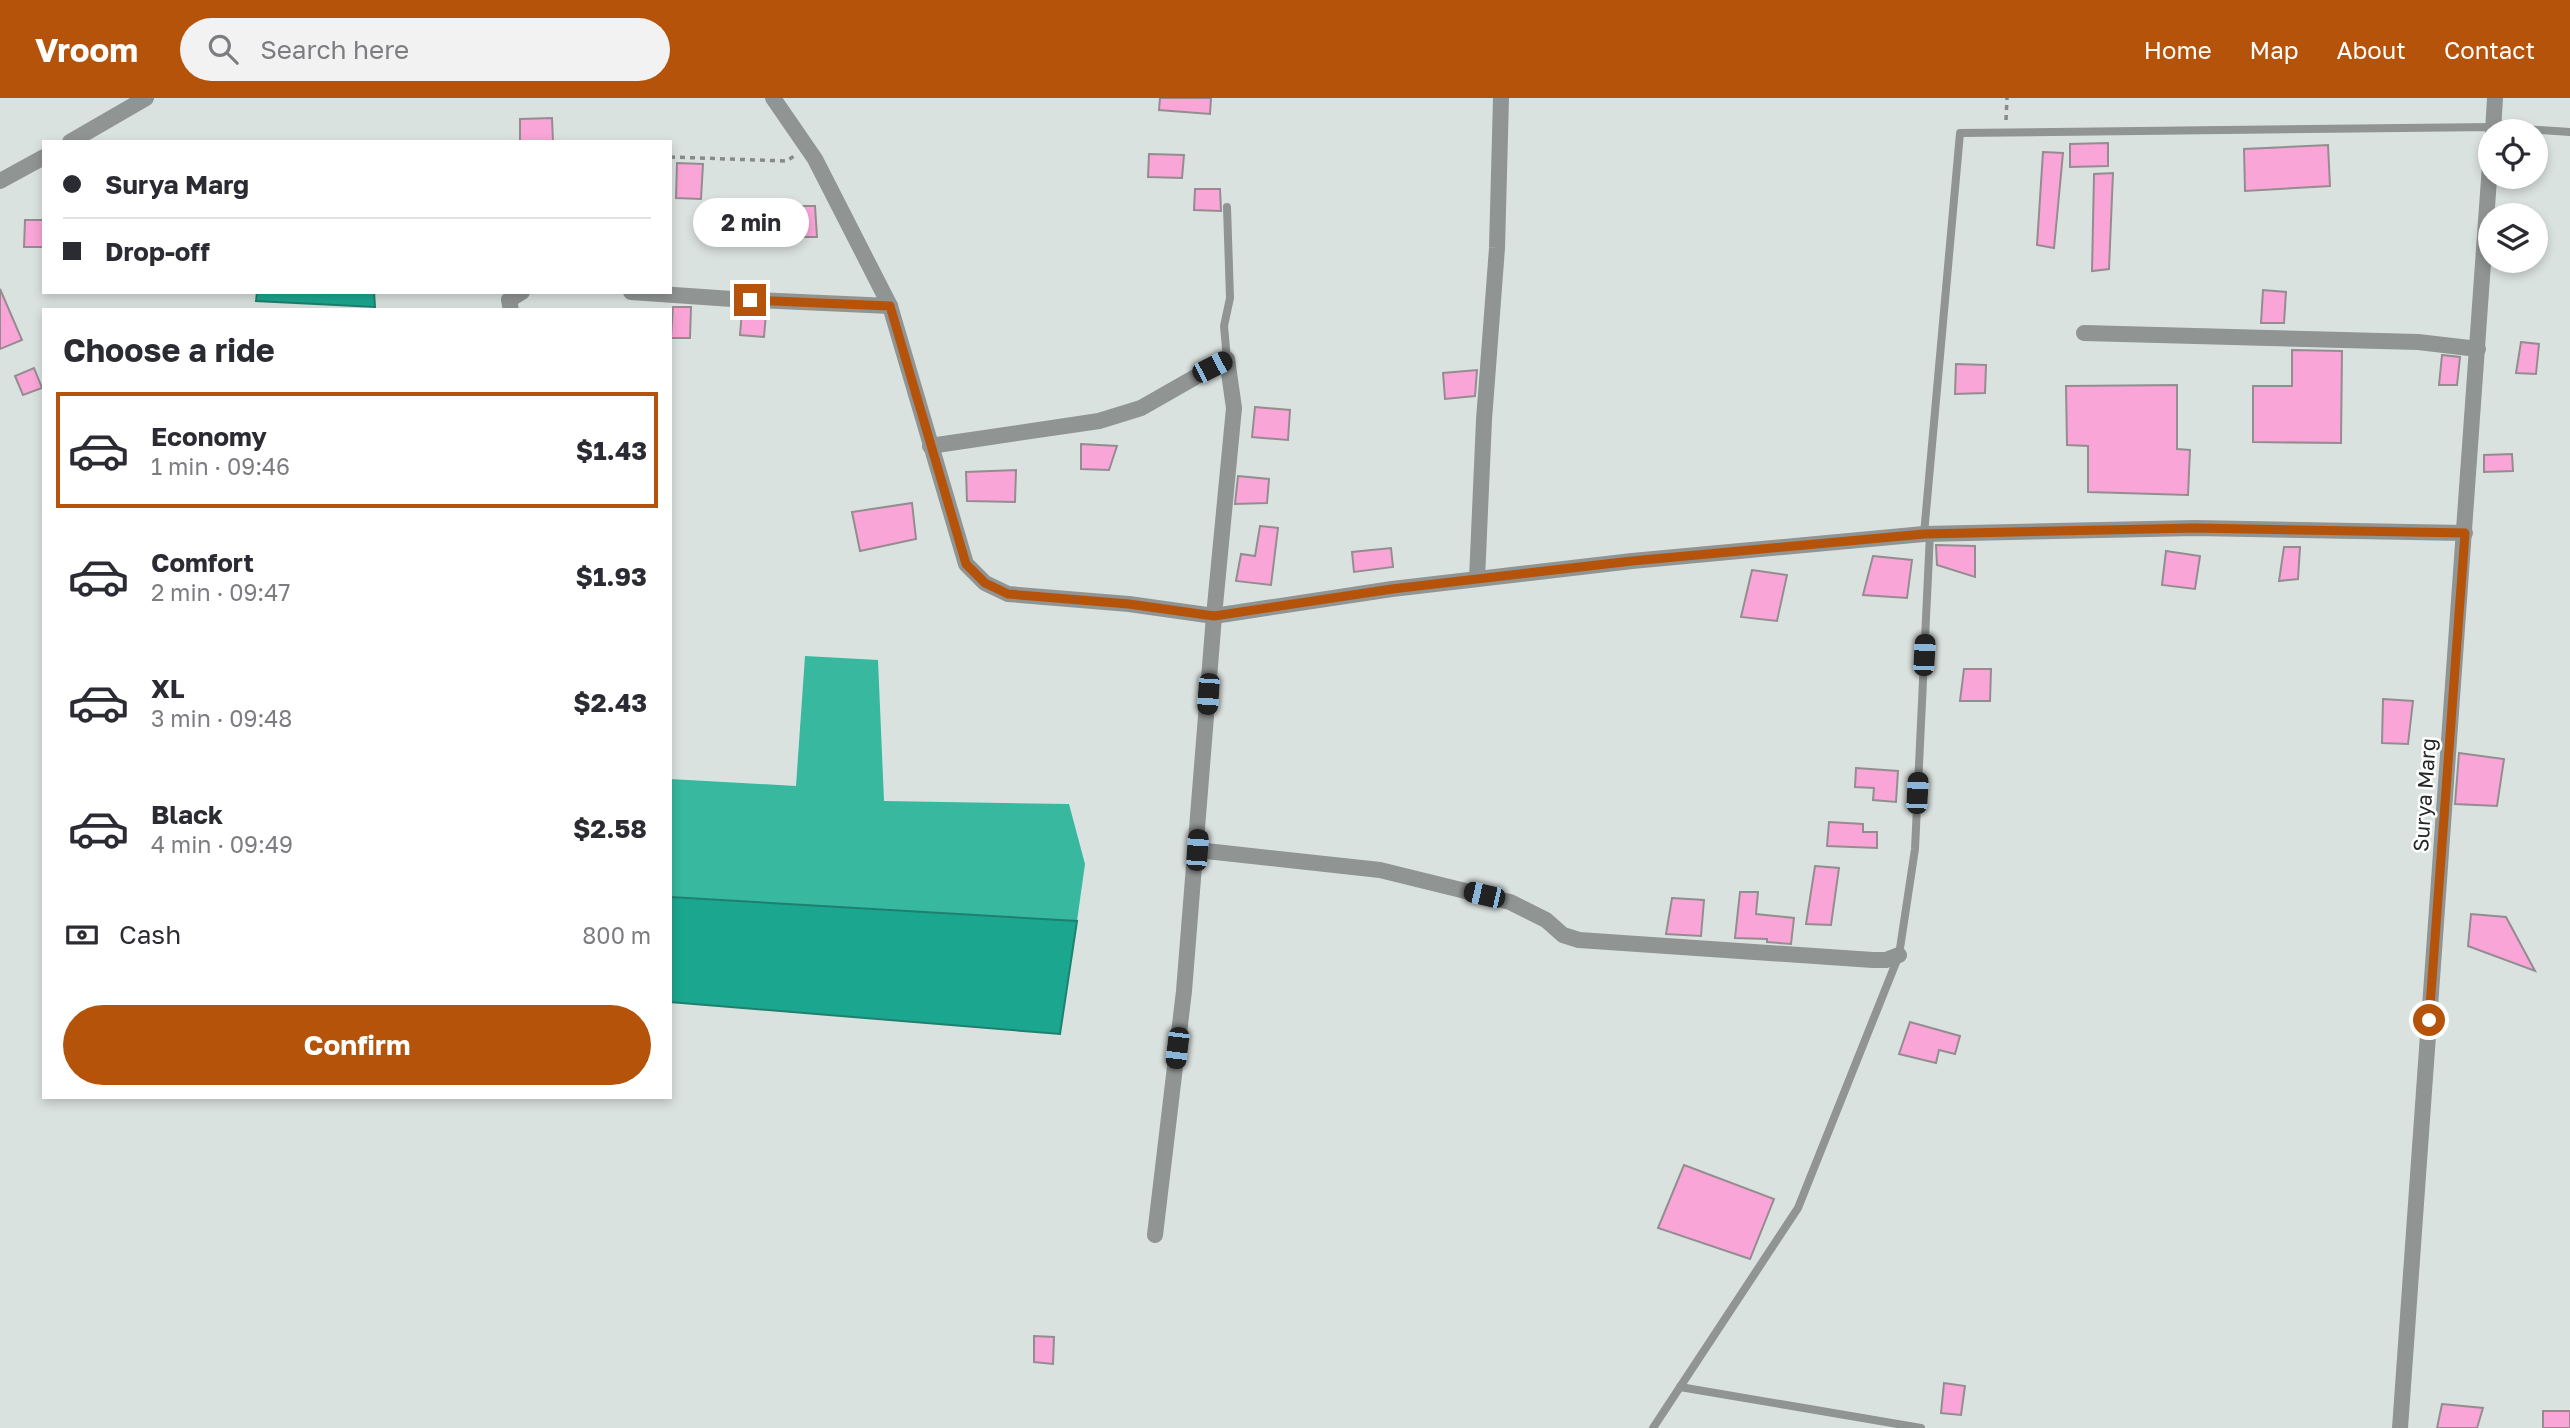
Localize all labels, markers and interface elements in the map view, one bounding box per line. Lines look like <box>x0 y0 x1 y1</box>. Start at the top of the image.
search box <box>180 18 670 81</box>
text: Vroom <box>35 30 138 69</box>
icon: search <box>204 30 242 68</box>
text: Search here <box>260 34 409 65</box>
text: Home <box>2144 35 2212 64</box>
text: Map <box>2250 35 2299 64</box>
text: About <box>2337 35 2406 64</box>
text: Contact <box>2444 35 2535 64</box>
map controls <box>2478 119 2548 273</box>
button: locate <box>2478 119 2548 189</box>
text: Surya Marg <box>105 169 249 200</box>
callout: 2 min <box>692 198 808 248</box>
button: layers <box>2478 203 2548 273</box>
text: 2 min <box>721 208 781 236</box>
text: Drop-off <box>105 236 210 267</box>
route end <box>734 284 766 316</box>
text: Choose a ride <box>63 331 275 369</box>
car <box>1189 348 1236 386</box>
icon: car <box>67 419 130 482</box>
text: Economy <box>151 421 267 452</box>
text: $1.43 <box>576 435 647 466</box>
text: 1 min · 09:46 <box>151 452 290 480</box>
icon: car <box>67 545 130 608</box>
text: Comfort <box>151 547 254 578</box>
text: $1.93 <box>575 561 647 592</box>
text: 2 min · 09:47 <box>151 578 290 606</box>
car <box>1913 633 1936 677</box>
icon: car <box>67 671 130 734</box>
car <box>1197 672 1220 716</box>
text: XL <box>151 673 185 704</box>
text: $2.43 <box>573 687 647 718</box>
text: 3 min · 09:48 <box>151 704 292 732</box>
street label: Surya Marg <box>2407 737 2441 853</box>
car <box>1906 771 1929 815</box>
icon: car <box>67 797 130 860</box>
text: Black <box>151 799 223 830</box>
text: $2.58 <box>573 813 647 844</box>
car <box>1186 828 1209 872</box>
text: 4 min · 09:49 <box>151 830 293 858</box>
car <box>1462 880 1507 910</box>
icon: cash <box>63 916 101 954</box>
text: Cash <box>119 919 181 950</box>
text: 800 m <box>582 921 651 949</box>
route start <box>2413 1004 2445 1036</box>
button: Confirm <box>63 1005 651 1085</box>
car <box>1165 1026 1190 1070</box>

